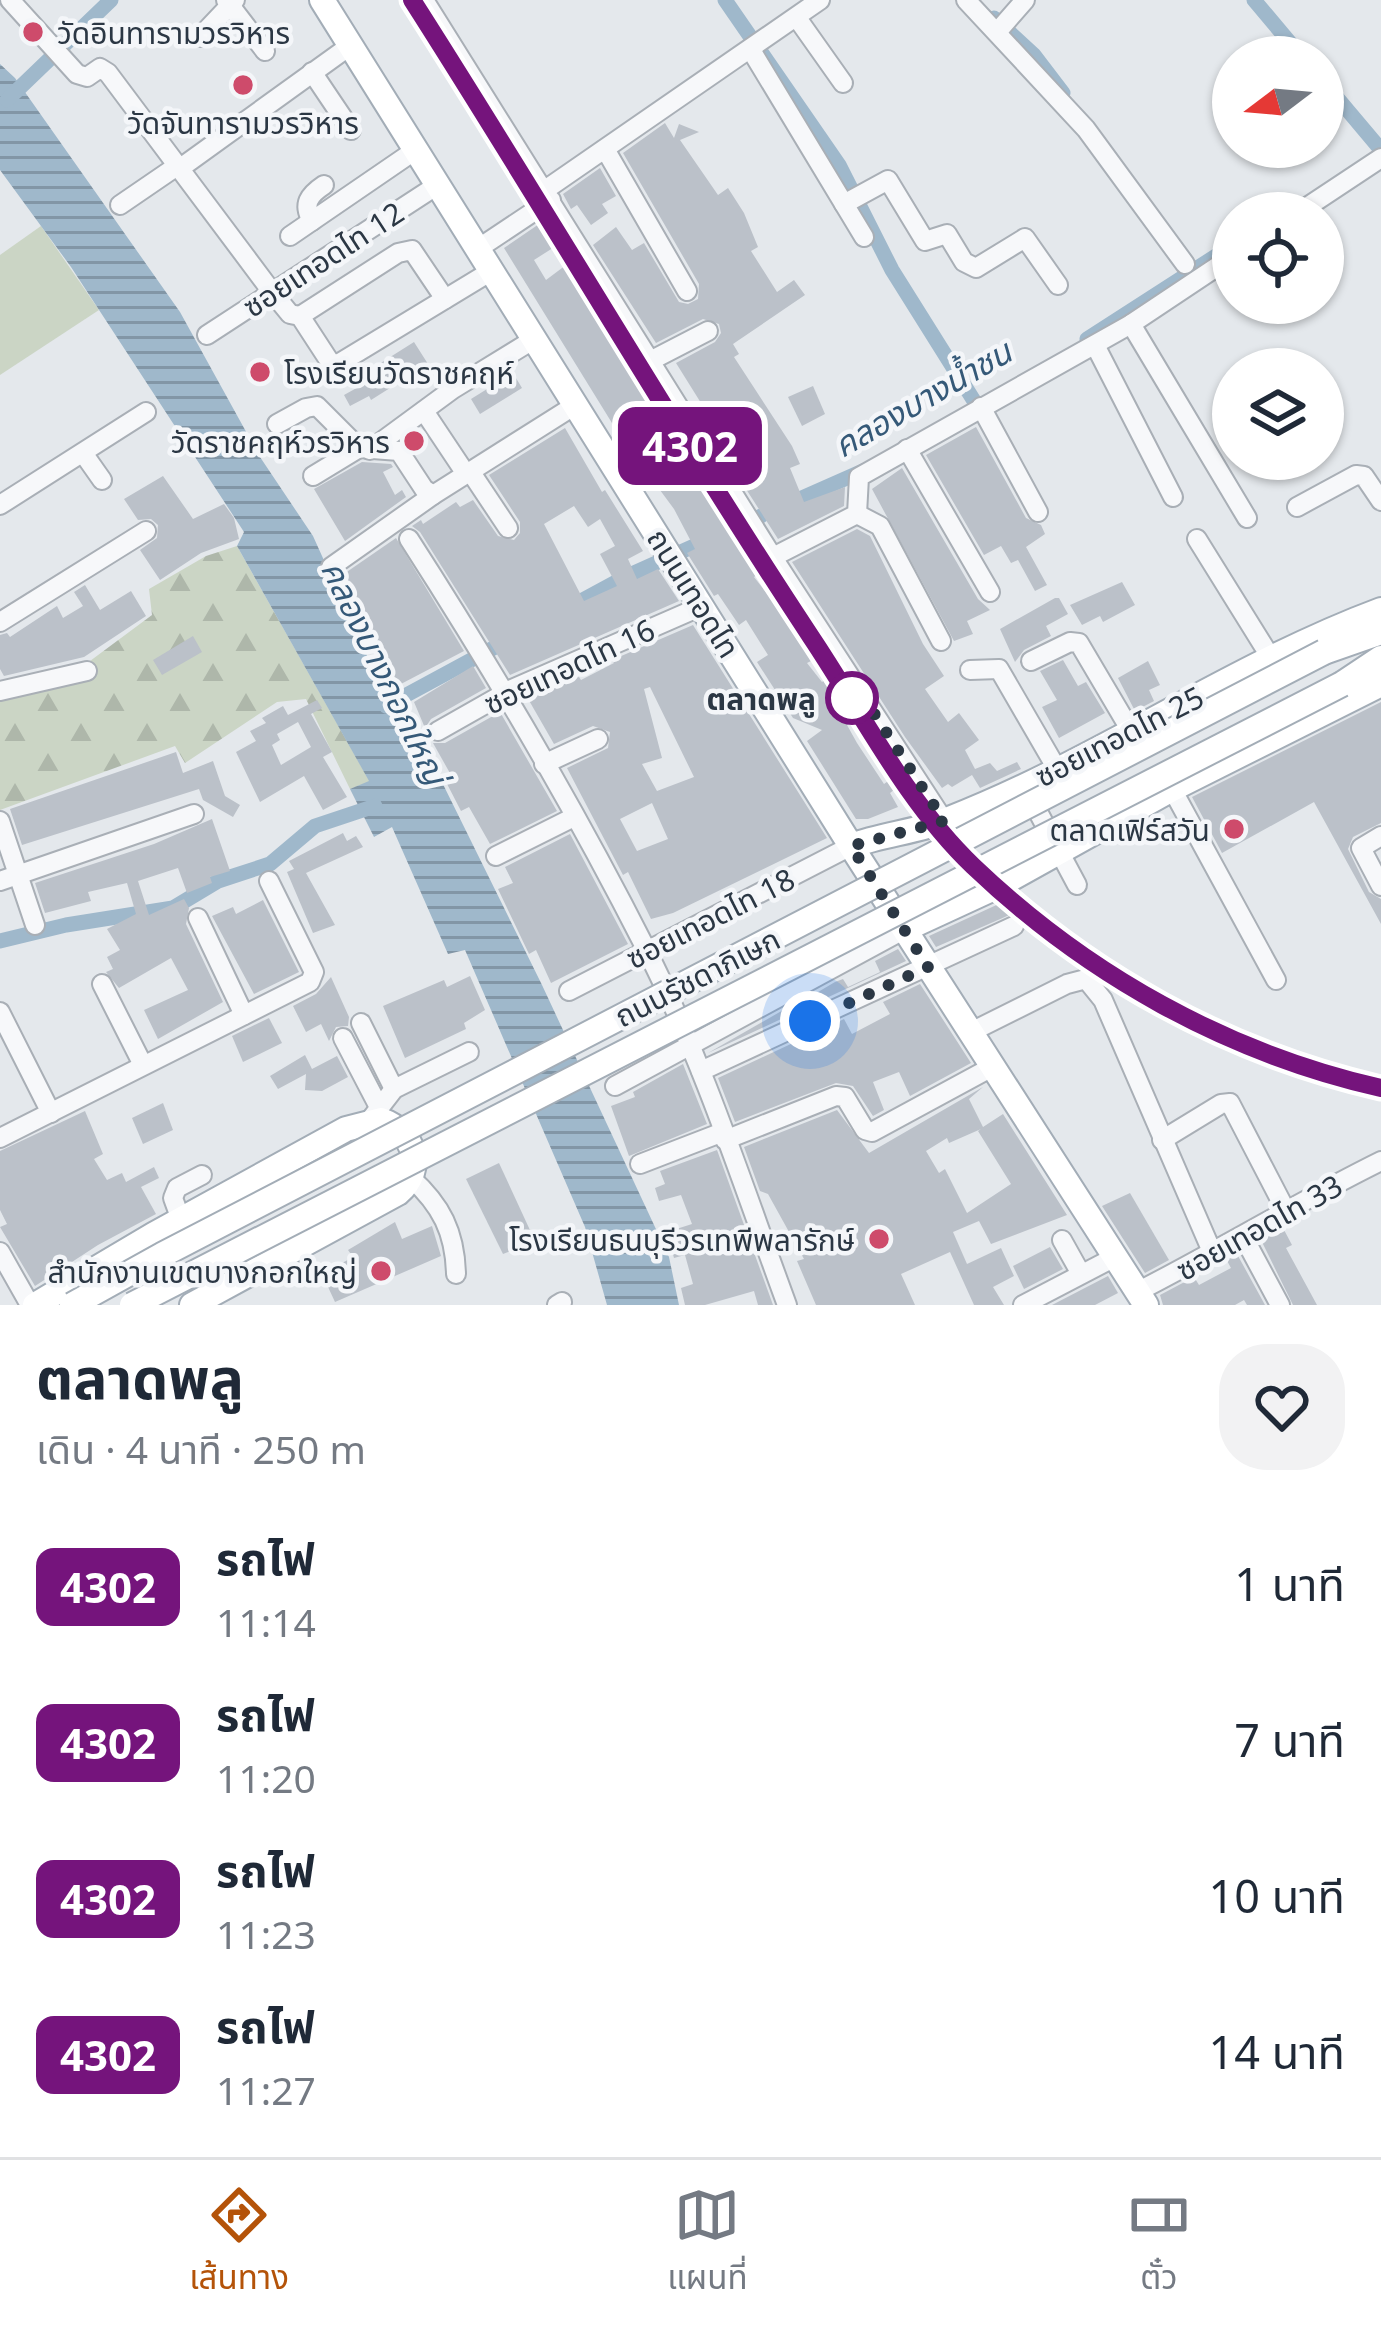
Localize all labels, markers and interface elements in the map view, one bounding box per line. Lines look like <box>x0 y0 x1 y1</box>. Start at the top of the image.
place label: วัดอินทารามวรวิหาร <box>57 12 290 53</box>
marker: วัดอินทารามวรวิหาร <box>20 19 46 45</box>
north arrow <box>1212 36 1344 168</box>
map controls <box>1212 36 1344 480</box>
marker: วัดจันทารามวรวิหาร <box>230 72 256 98</box>
place label: วัดจันทารามวรวิหาร <box>127 102 359 143</box>
street label: ซอยเทอดไท 12 <box>235 192 411 326</box>
button: locate <box>1212 192 1344 324</box>
water label: คลองบางน้ำชน <box>825 328 1021 467</box>
button: layers <box>1212 348 1344 480</box>
place label: โรงเรียนวัดราชคฤห์ <box>284 352 514 393</box>
marker: โรงเรียนวัดราชคฤห์ <box>247 359 273 385</box>
line badge: 4302 <box>606 407 774 485</box>
text: 4302 <box>642 417 738 474</box>
place label: วัดราชคฤห์วรวิหาร <box>171 421 390 462</box>
marker: วัดราชคฤห์วรวิหาร <box>401 428 427 454</box>
street label: ถนนเทอดไท <box>638 521 750 665</box>
water label: คลองบางกอกใหญ่ <box>311 552 461 796</box>
street label: ซอยเทอดไท 16 <box>477 609 661 723</box>
marker: ตลาดพลู <box>827 673 877 723</box>
street label: ซอยเทอดไท 25 <box>1028 676 1210 796</box>
place label: ตลาดพลู <box>707 678 816 719</box>
place label: ตลาดเฟิร์สวัน <box>1049 809 1210 850</box>
marker: ตลาดเฟิร์สวัน <box>1221 816 1247 842</box>
street label: ซอยเทอดไท 18 <box>619 858 801 978</box>
street label: ถนนรัชดาภิเษก <box>607 918 787 1036</box>
your location <box>780 991 840 1051</box>
street label: ซอยเทอดไท 33 <box>1169 1164 1349 1290</box>
place label: โรงเรียนธนบุรีวรเทพีพลารักษ์ <box>509 1219 855 1260</box>
marker: โรงเรียนธนบุรีวรเทพีพลารักษ์ <box>866 1226 892 1252</box>
place label: สำนักงานเขตบางกอกใหญ่ <box>47 1251 357 1292</box>
marker: สำนักงานเขตบางกอกใหญ่ <box>368 1258 394 1284</box>
text: ตลาดพลู <box>36 1338 244 1416</box>
button: heart <box>1219 1344 1345 1470</box>
text: เดิน · 4 นาที · 250 m <box>36 1422 366 1475</box>
text: รถไฟ <box>216 1527 315 1588</box>
text: 1 นาที <box>1234 1553 1345 1614</box>
text: 4302 <box>60 1558 156 1615</box>
text: 11:14 <box>216 1595 316 1648</box>
text: รถไฟ <box>216 1683 315 1744</box>
text: 7 นาที <box>1234 1709 1345 1770</box>
text: 4302 <box>60 1714 156 1771</box>
text: 11:20 <box>216 1751 316 1804</box>
text: รถไฟ <box>216 1839 315 1900</box>
text: 10 นาที <box>1209 1865 1345 1926</box>
text: 4302 <box>60 1870 156 1927</box>
text: 11:23 <box>216 1907 316 1960</box>
text: รถไฟ <box>216 1995 315 2056</box>
text: 14 นาที <box>1209 2021 1345 2082</box>
text: 4302 <box>60 2026 156 2083</box>
text: 11:27 <box>216 2063 316 2116</box>
tab: เส้นทาง <box>189 2182 289 2304</box>
tab: แผนที่ <box>667 2182 748 2304</box>
tab: ตั๋ว <box>1126 2182 1192 2304</box>

